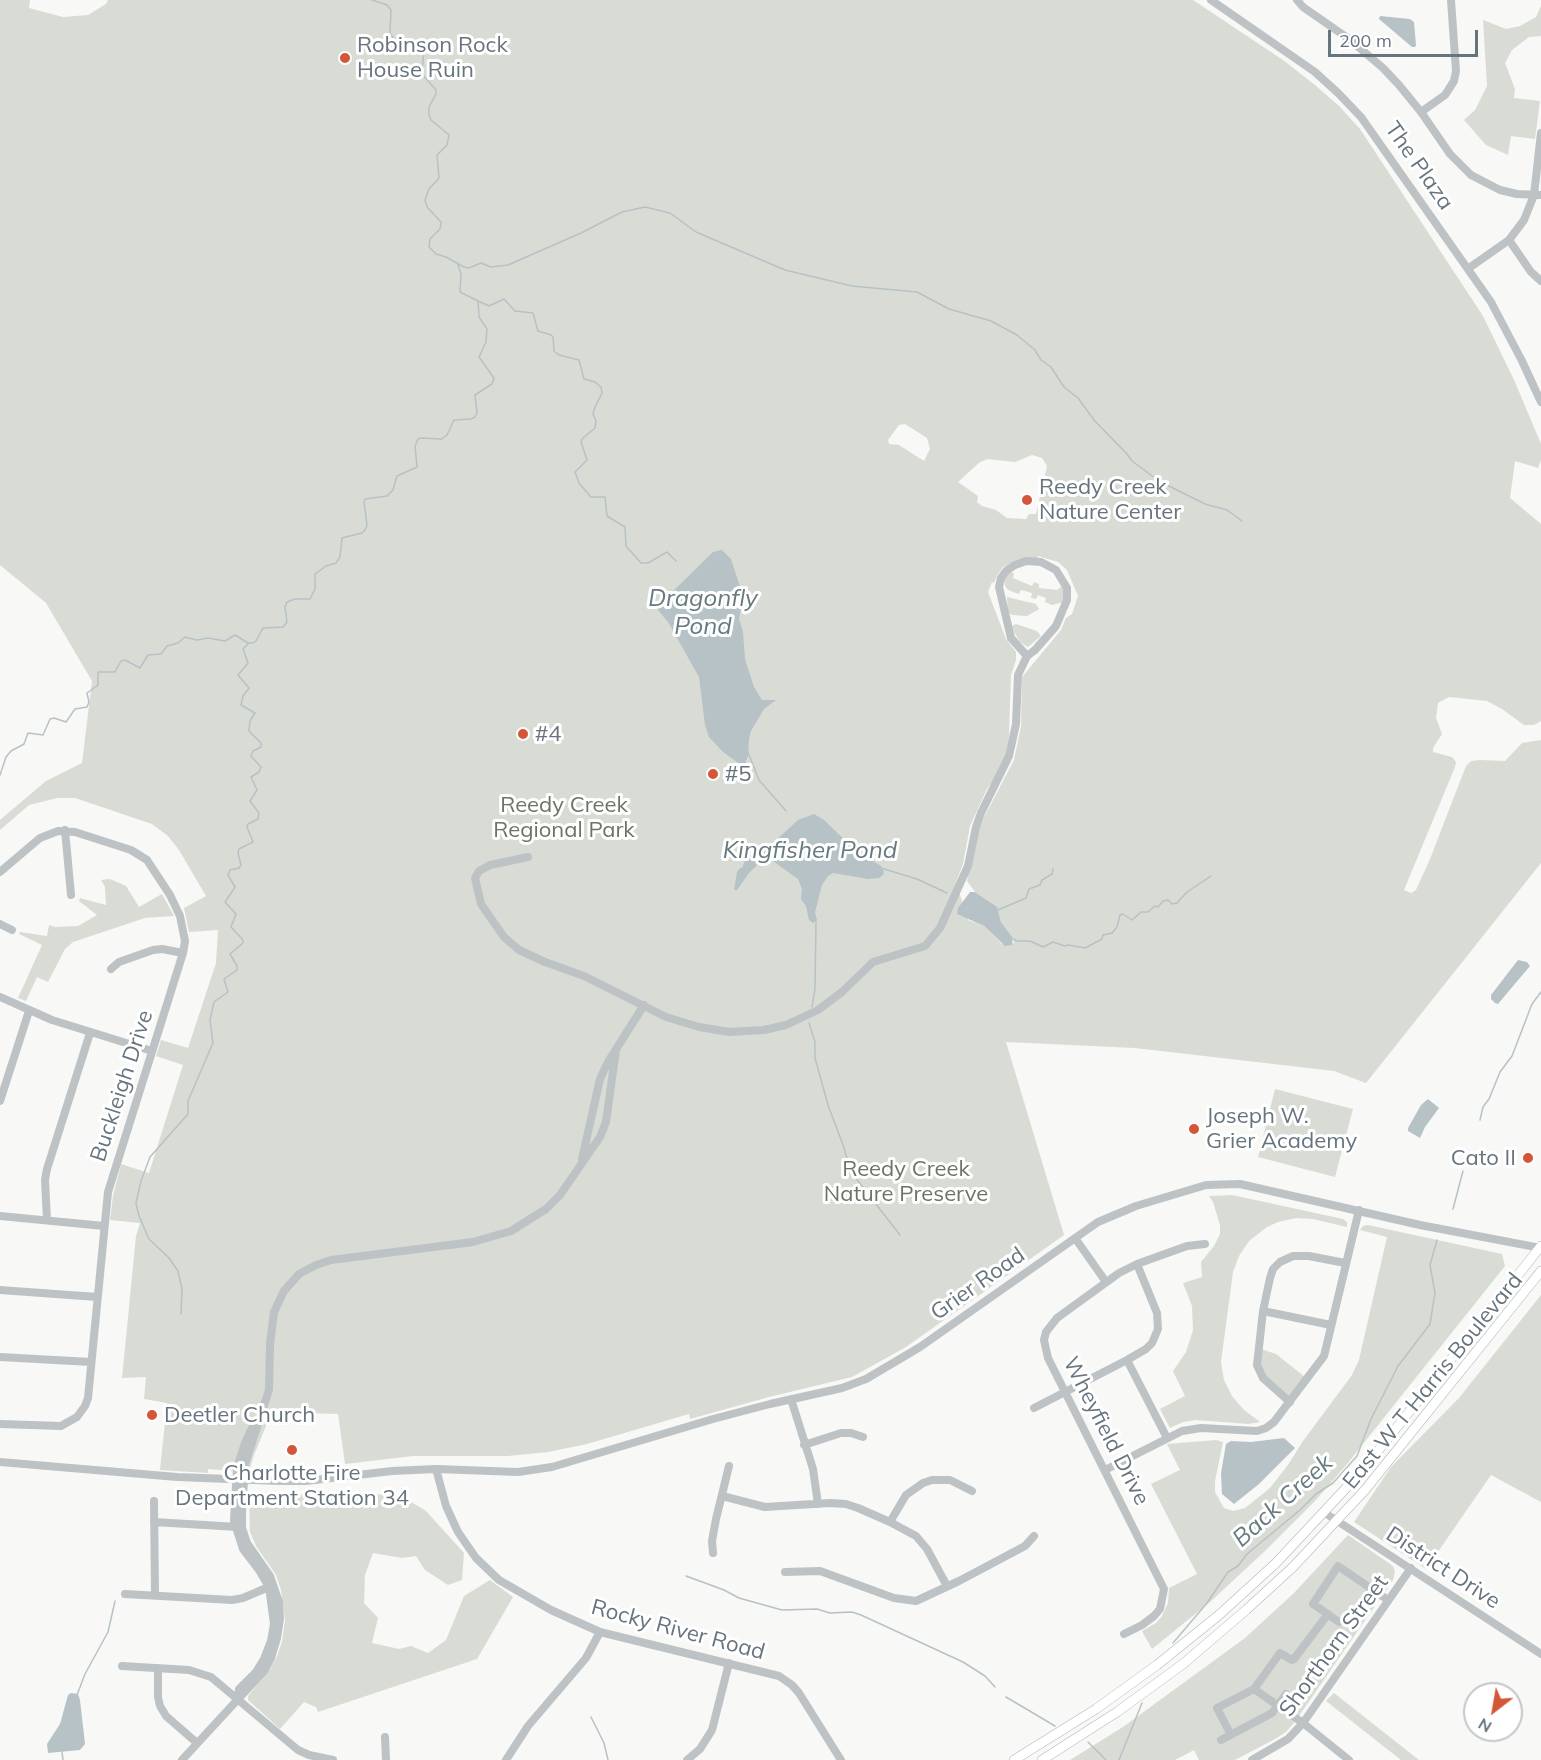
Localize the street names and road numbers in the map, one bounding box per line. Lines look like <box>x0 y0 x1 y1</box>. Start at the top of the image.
street label: The Plaza <box>1379 117 1459 215</box>
street label: Buckleigh Drive <box>85 1007 159 1165</box>
street label: Grier Road <box>926 1242 1030 1326</box>
street label: East W T Harris Boulevard <box>1338 1268 1528 1494</box>
street label: Wheyfield Drive <box>1057 1352 1155 1510</box>
street label: District Drive <box>1381 1521 1505 1615</box>
street label: Shorthorn Street <box>1274 1570 1394 1722</box>
street label: Rocky River Road <box>588 1594 768 1666</box>

